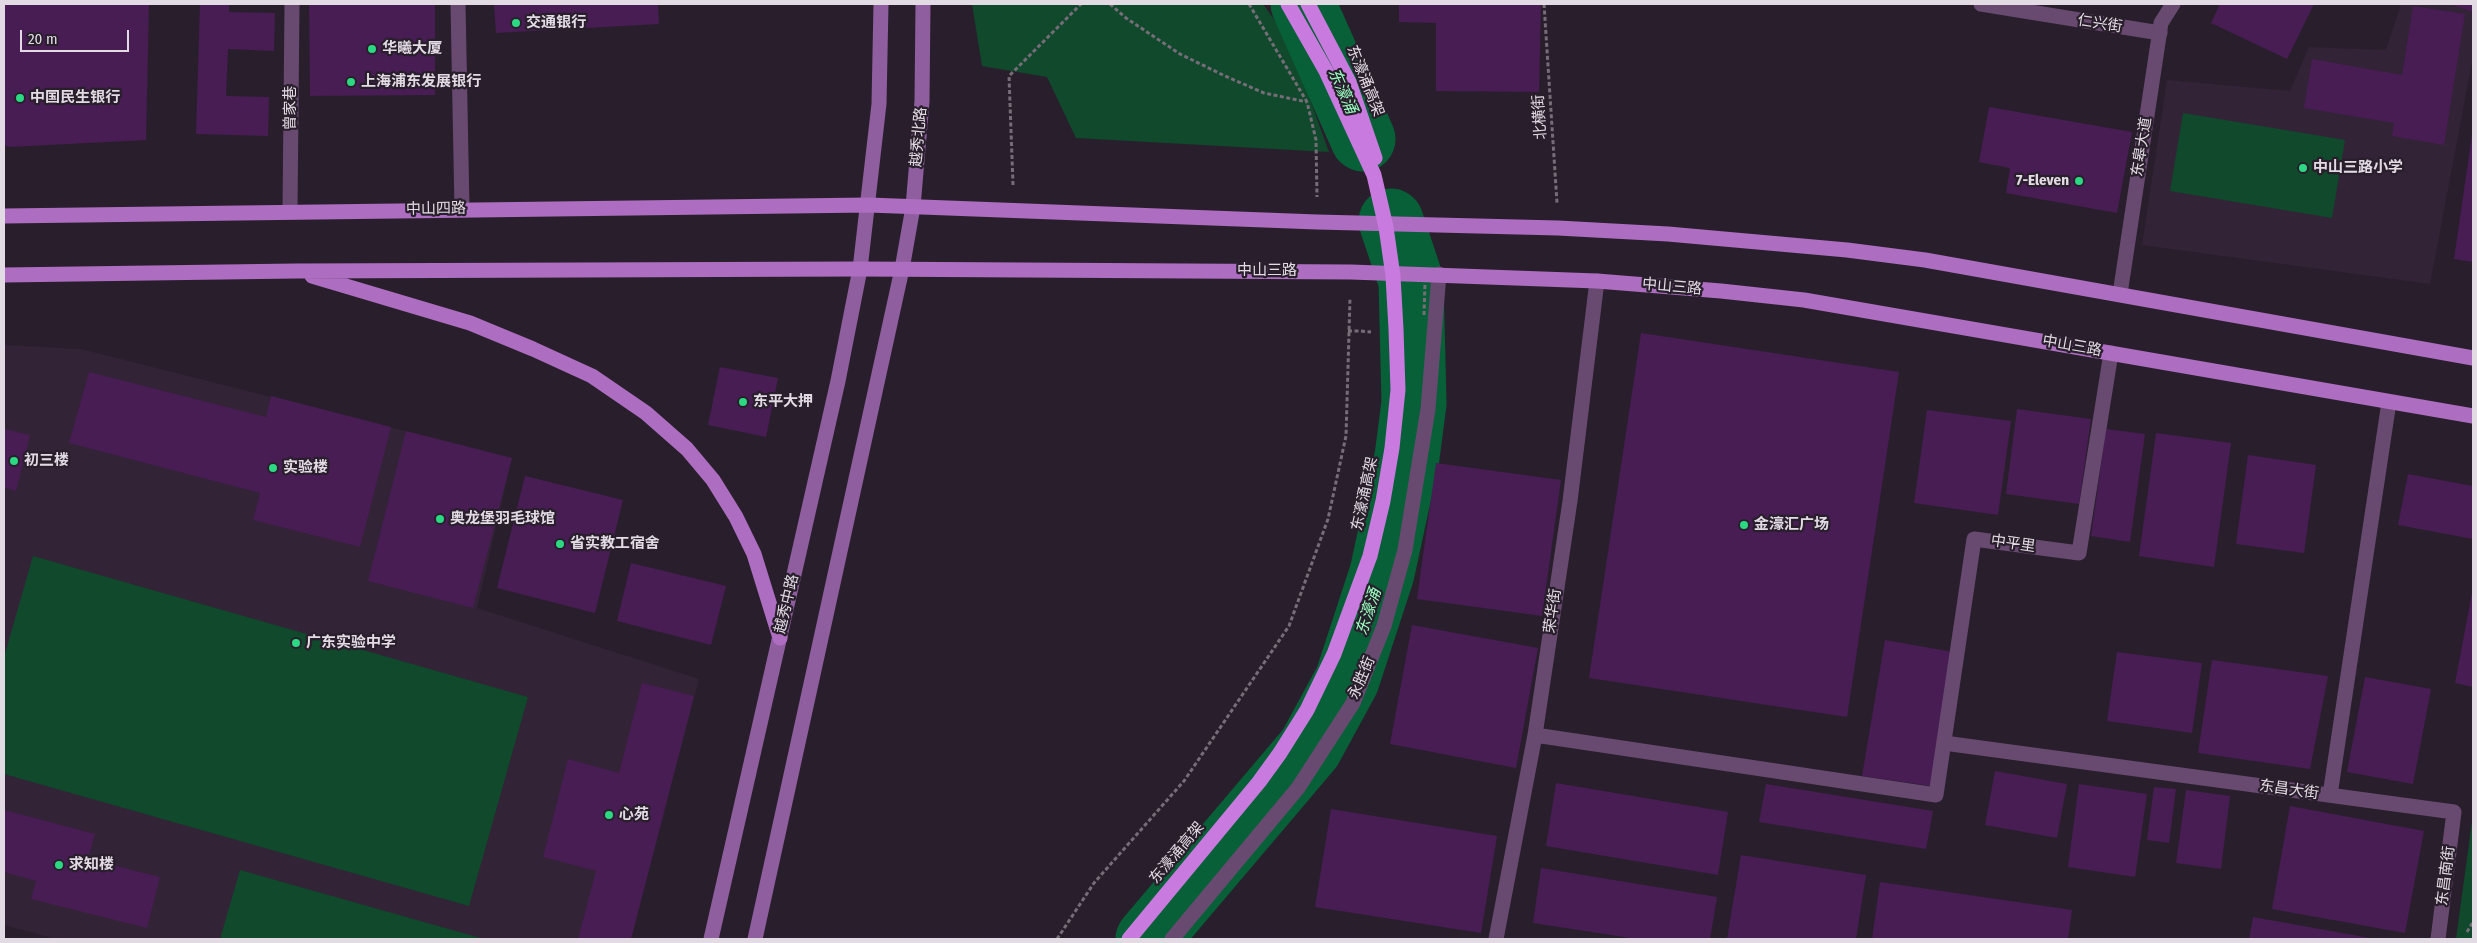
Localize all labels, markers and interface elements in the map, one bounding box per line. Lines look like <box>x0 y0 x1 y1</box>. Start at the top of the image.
street label: 仁兴街 <box>2076 12 2124 36</box>
place label: 交通银行 <box>526 14 586 32</box>
marker: 交通银行 <box>510 17 522 29</box>
scale bar <box>22 20 131 52</box>
text: 20 m <box>28 30 58 48</box>
place label: 华曦大厦 <box>382 40 442 58</box>
marker: 华曦大厦 <box>366 43 378 55</box>
street label: 东濠涌高架 <box>1343 43 1387 119</box>
water label: 东濠涌 <box>1323 65 1361 117</box>
place label: 上海浦东发展银行 <box>361 73 481 91</box>
marker: 上海浦东发展银行 <box>345 76 357 88</box>
street label: 曾家巷 <box>282 86 300 130</box>
place label: 中国民生银行 <box>30 89 120 107</box>
marker: 中国民生银行 <box>14 92 26 104</box>
street label: 北横街 <box>1529 94 1551 140</box>
street label: 越秀北路 <box>907 106 931 168</box>
street label: 东皋大道 <box>2128 116 2156 178</box>
place label: 中山三路小学 <box>2313 159 2403 177</box>
marker: 中山三路小学 <box>2297 162 2309 174</box>
place label: 7-Eleven <box>2016 172 2069 190</box>
marker: 7-Eleven <box>2073 175 2085 187</box>
street label: 中山四路 <box>406 199 466 219</box>
street label: 中山三路 <box>1237 262 1297 280</box>
street label: 中山三路 <box>1641 275 1703 299</box>
street label: 中山三路 <box>2041 332 2103 360</box>
place label: 东平大押 <box>753 393 813 411</box>
marker: 东平大押 <box>737 396 749 408</box>
place label: 初三楼 <box>24 452 69 470</box>
marker: 初三楼 <box>8 455 20 467</box>
street label: 东濠涌高架 <box>1348 455 1382 533</box>
place label: 实验楼 <box>283 459 328 477</box>
marker: 实验楼 <box>267 462 279 474</box>
place label: 奥龙堡羽毛球馆 <box>450 510 555 528</box>
marker: 奥龙堡羽毛球馆 <box>434 513 446 525</box>
place label: 金濠汇广场 <box>1754 516 1829 534</box>
marker: 金濠汇广场 <box>1738 519 1750 531</box>
street label: 中平里 <box>1989 532 2037 556</box>
place label: 省实教工宿舍 <box>570 535 660 553</box>
marker: 省实教工宿舍 <box>554 538 566 550</box>
street label: 越秀中路 <box>771 573 803 635</box>
water label: 东濠涌 <box>1352 586 1386 638</box>
street label: 荣华街 <box>1541 587 1565 635</box>
place label: 广东实验中学 <box>306 634 396 652</box>
marker: 广东实验中学 <box>290 637 302 649</box>
street label: 永胜街 <box>1345 654 1379 702</box>
street label: 东昌大街 <box>2258 777 2320 803</box>
place label: 心苑 <box>619 806 649 824</box>
marker: 心苑 <box>603 809 615 821</box>
street label: 东濠涌高架 <box>1146 818 1208 888</box>
street label: 东昌南街 <box>2433 845 2459 907</box>
place label: 求知楼 <box>69 856 114 874</box>
marker: 求知楼 <box>53 859 65 871</box>

